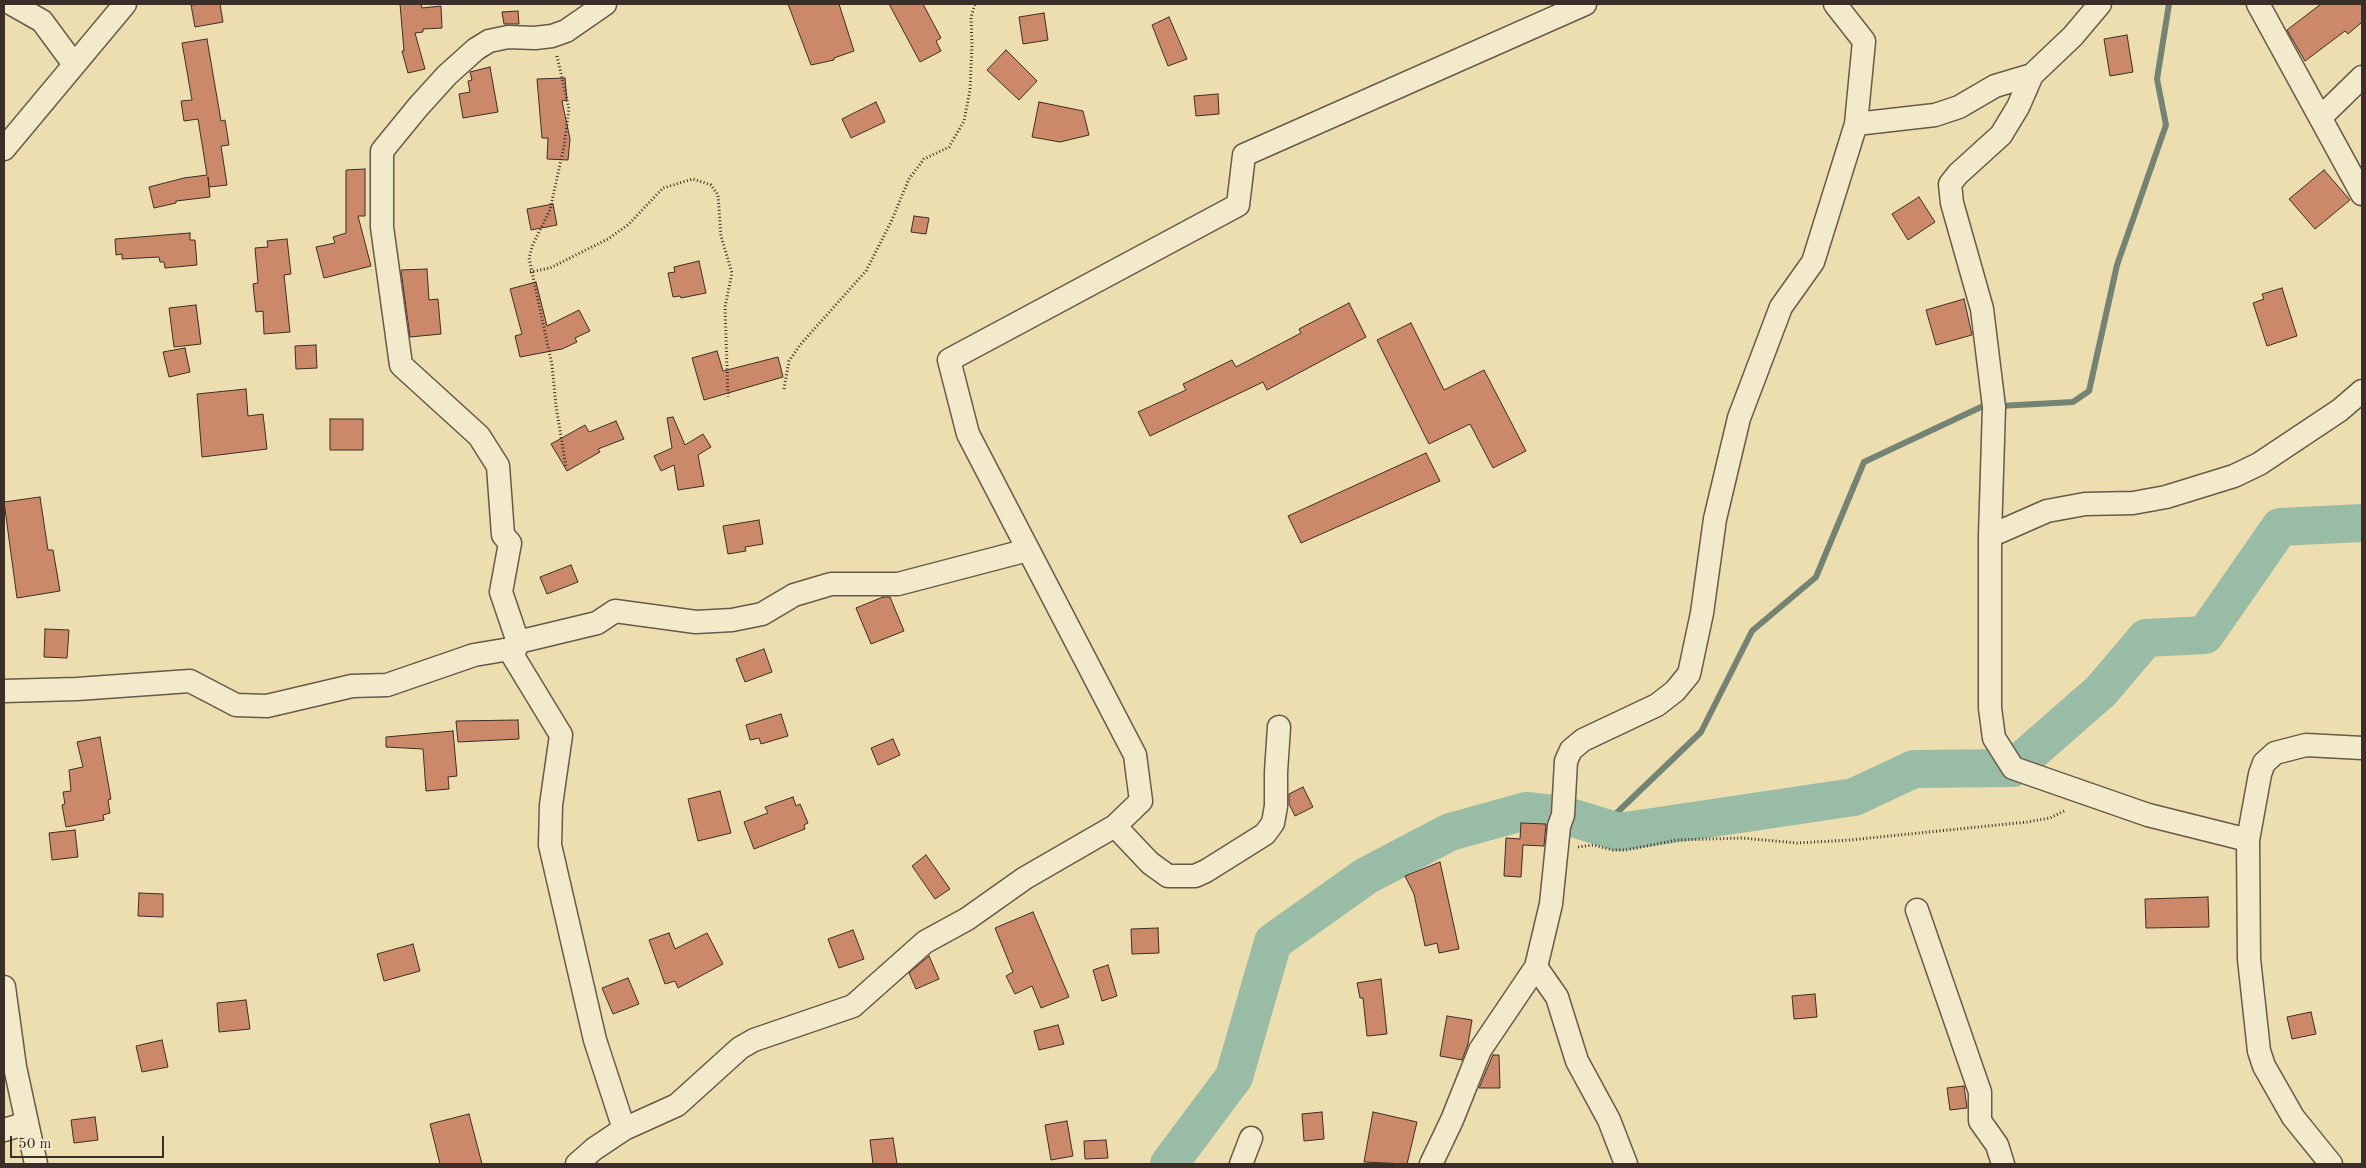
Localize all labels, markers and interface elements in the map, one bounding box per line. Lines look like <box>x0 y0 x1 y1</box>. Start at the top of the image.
scale bar <box>12 1126 166 1158</box>
text: 50 m <box>18 1137 52 1152</box>

